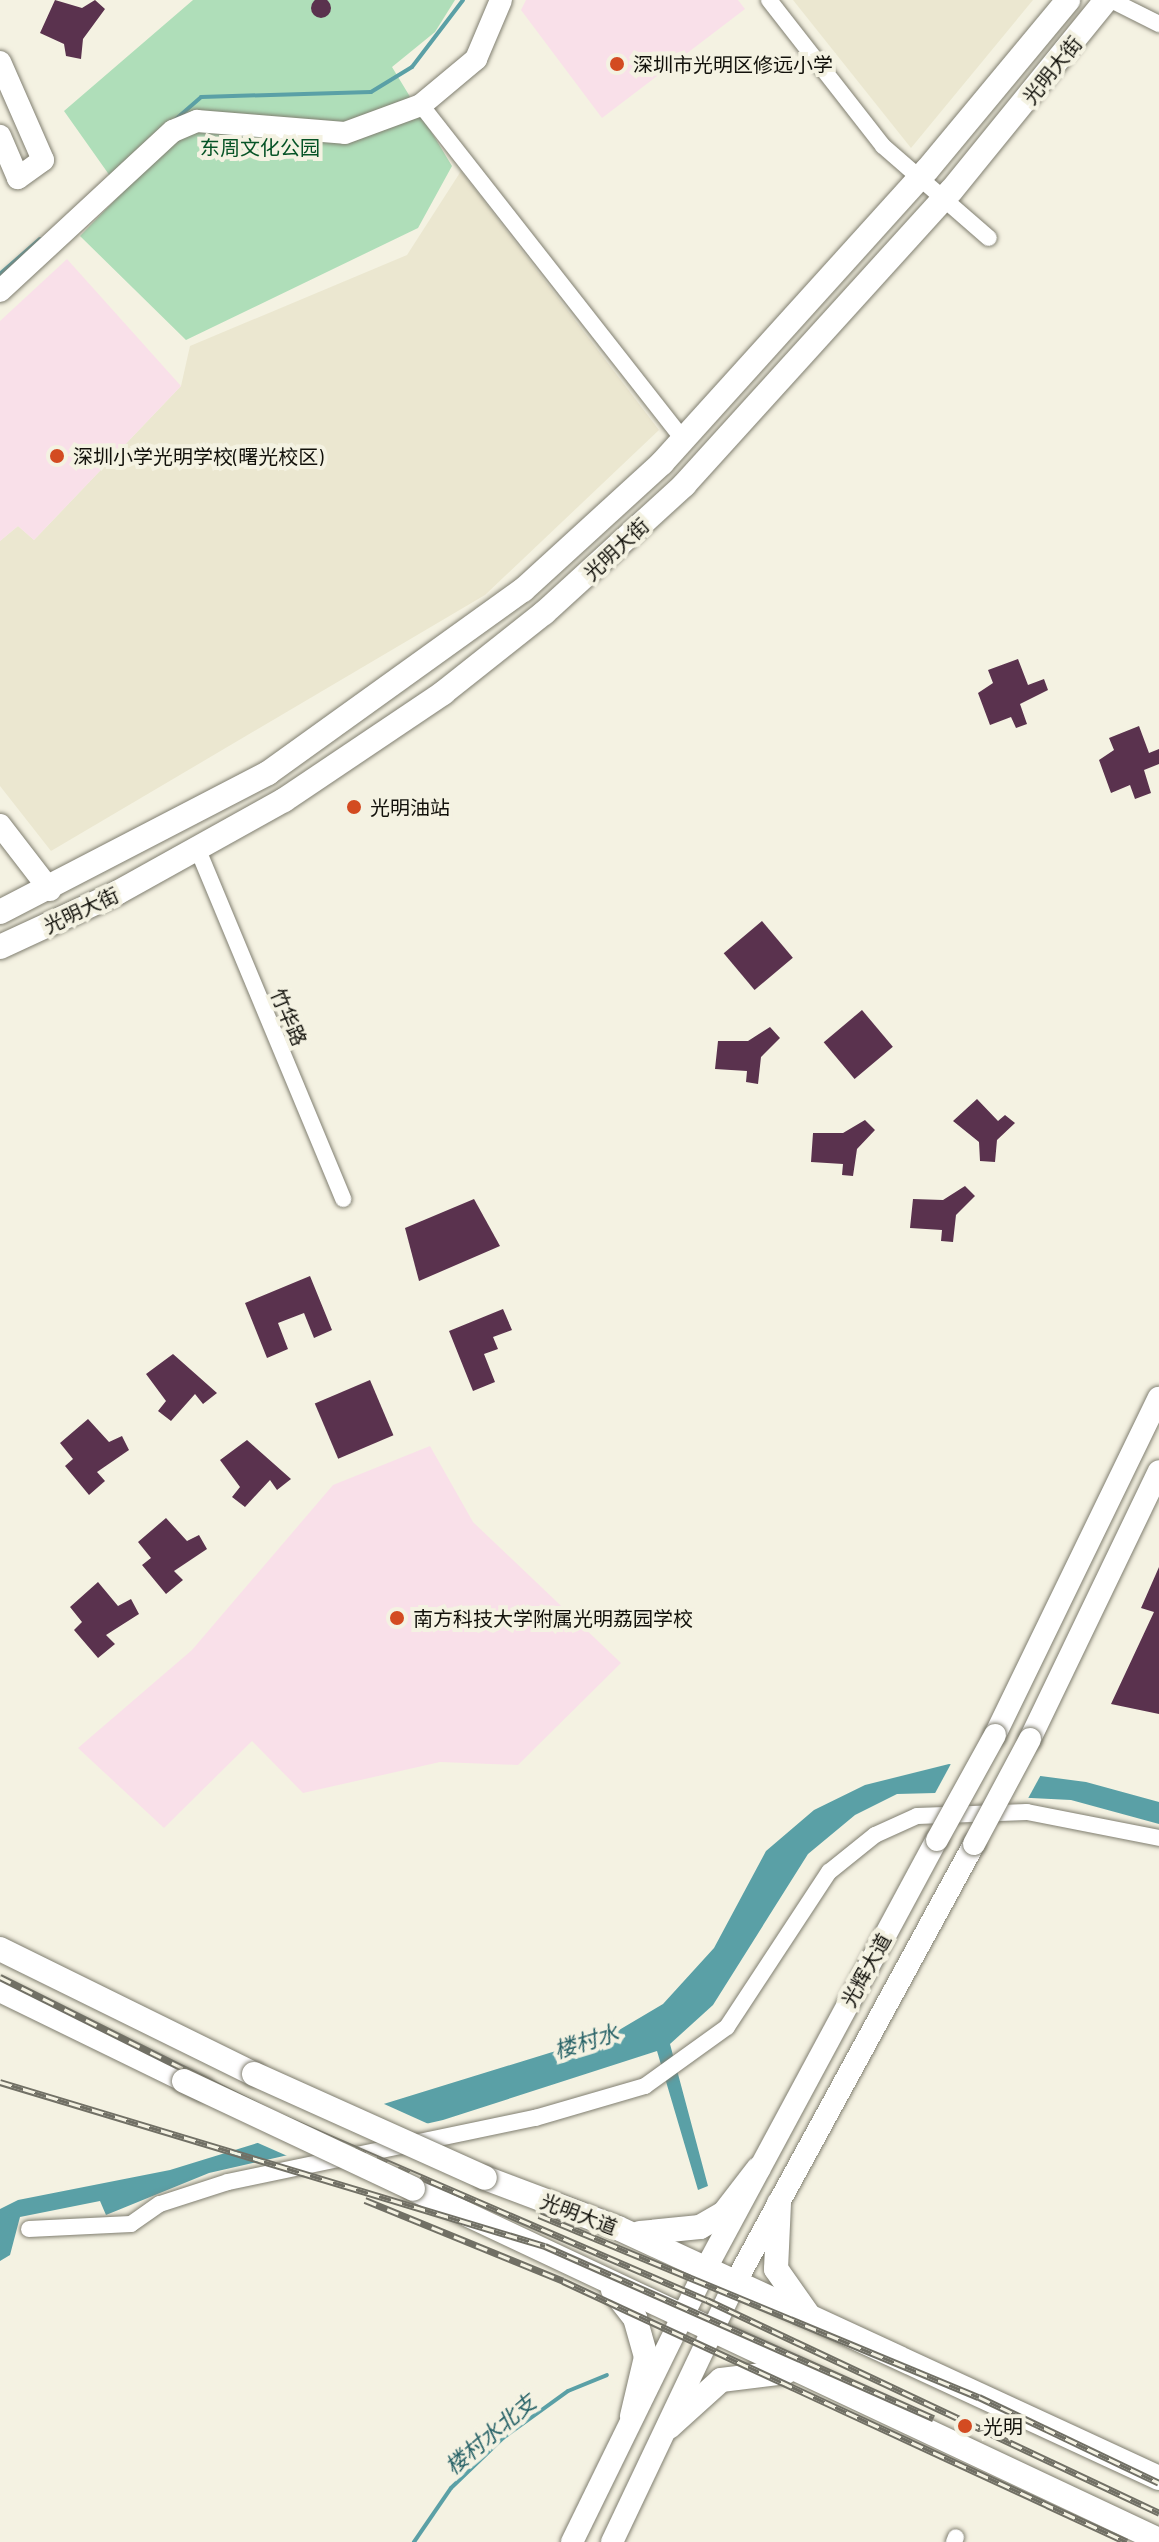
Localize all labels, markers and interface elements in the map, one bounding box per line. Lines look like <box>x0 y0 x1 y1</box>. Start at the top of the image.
street label: 光明大街 <box>1018 31 1086 109</box>
place label: 深圳市光明区修远小学 <box>633 52 833 76</box>
marker: 深圳市光明区修远小学 <box>608 55 626 73</box>
park label: 东周文化公园 <box>200 135 320 159</box>
place label: 深圳小学光明学校(曙光校区) <box>73 444 323 468</box>
marker: 深圳小学光明学校(曙光校区) <box>48 447 66 465</box>
street label: 光明大街 <box>579 513 653 585</box>
place label: 光明油站 <box>370 795 450 819</box>
marker: 光明油站 <box>345 798 363 816</box>
street label: 光明大街 <box>40 882 122 938</box>
street label: 竹华路 <box>266 985 312 1049</box>
place label: 南方科技大学附属光明荔园学校 <box>413 1606 693 1630</box>
marker: 南方科技大学附属光明荔园学校 <box>388 1609 406 1627</box>
street label: 光辉大道 <box>836 1929 896 2011</box>
water label: 楼村水 <box>551 2019 621 2063</box>
street label: 光明大道 <box>537 2188 621 2240</box>
water label: 楼村水北支 <box>439 2389 541 2479</box>
place label: 光明 <box>983 2414 1023 2438</box>
marker: 光明 <box>954 2415 976 2437</box>

